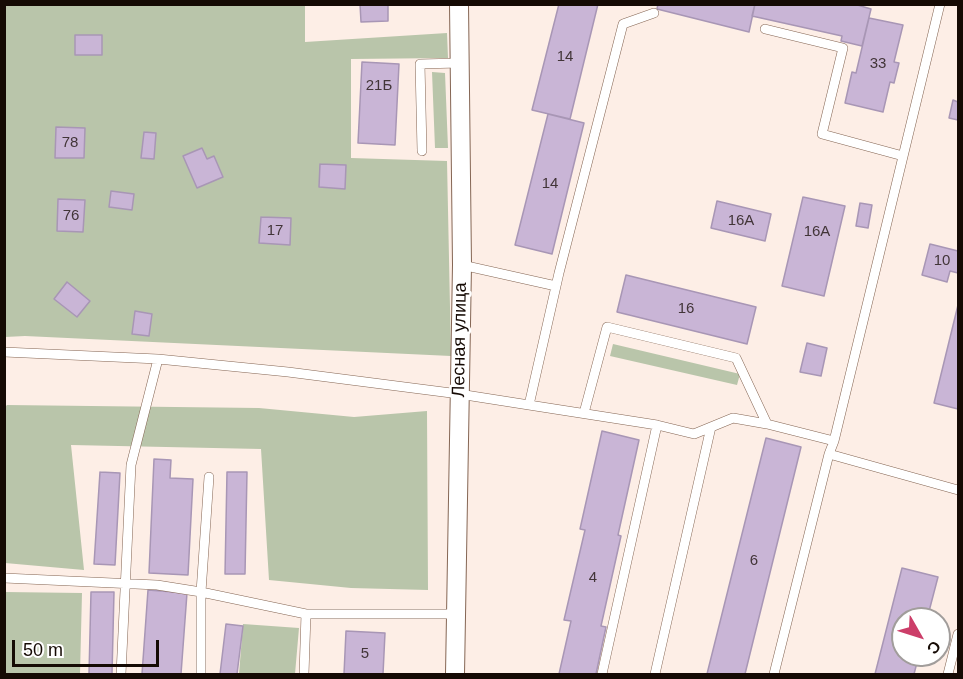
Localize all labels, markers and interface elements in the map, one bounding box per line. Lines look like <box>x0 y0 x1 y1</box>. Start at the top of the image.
house number: 14 <box>557 48 573 66</box>
house number: 33 <box>870 55 886 73</box>
house number: 21Б <box>366 77 392 95</box>
house number: 78 <box>62 134 78 152</box>
house number: 14 <box>542 175 558 193</box>
house number: 76 <box>63 207 79 225</box>
house number: 16А <box>728 212 754 230</box>
house number: 17 <box>267 222 283 240</box>
house number: 16А <box>804 223 830 241</box>
house number: 10 <box>934 252 950 270</box>
street label: Лесная улица <box>448 282 472 398</box>
house number: 16 <box>678 300 694 318</box>
house number: 6 <box>750 552 758 570</box>
house number: 4 <box>589 569 597 587</box>
north arrow <box>891 607 951 667</box>
scale bar <box>15 628 162 666</box>
text: С <box>924 638 944 657</box>
text: 50 m <box>23 640 63 660</box>
house number: 5 <box>361 645 369 663</box>

